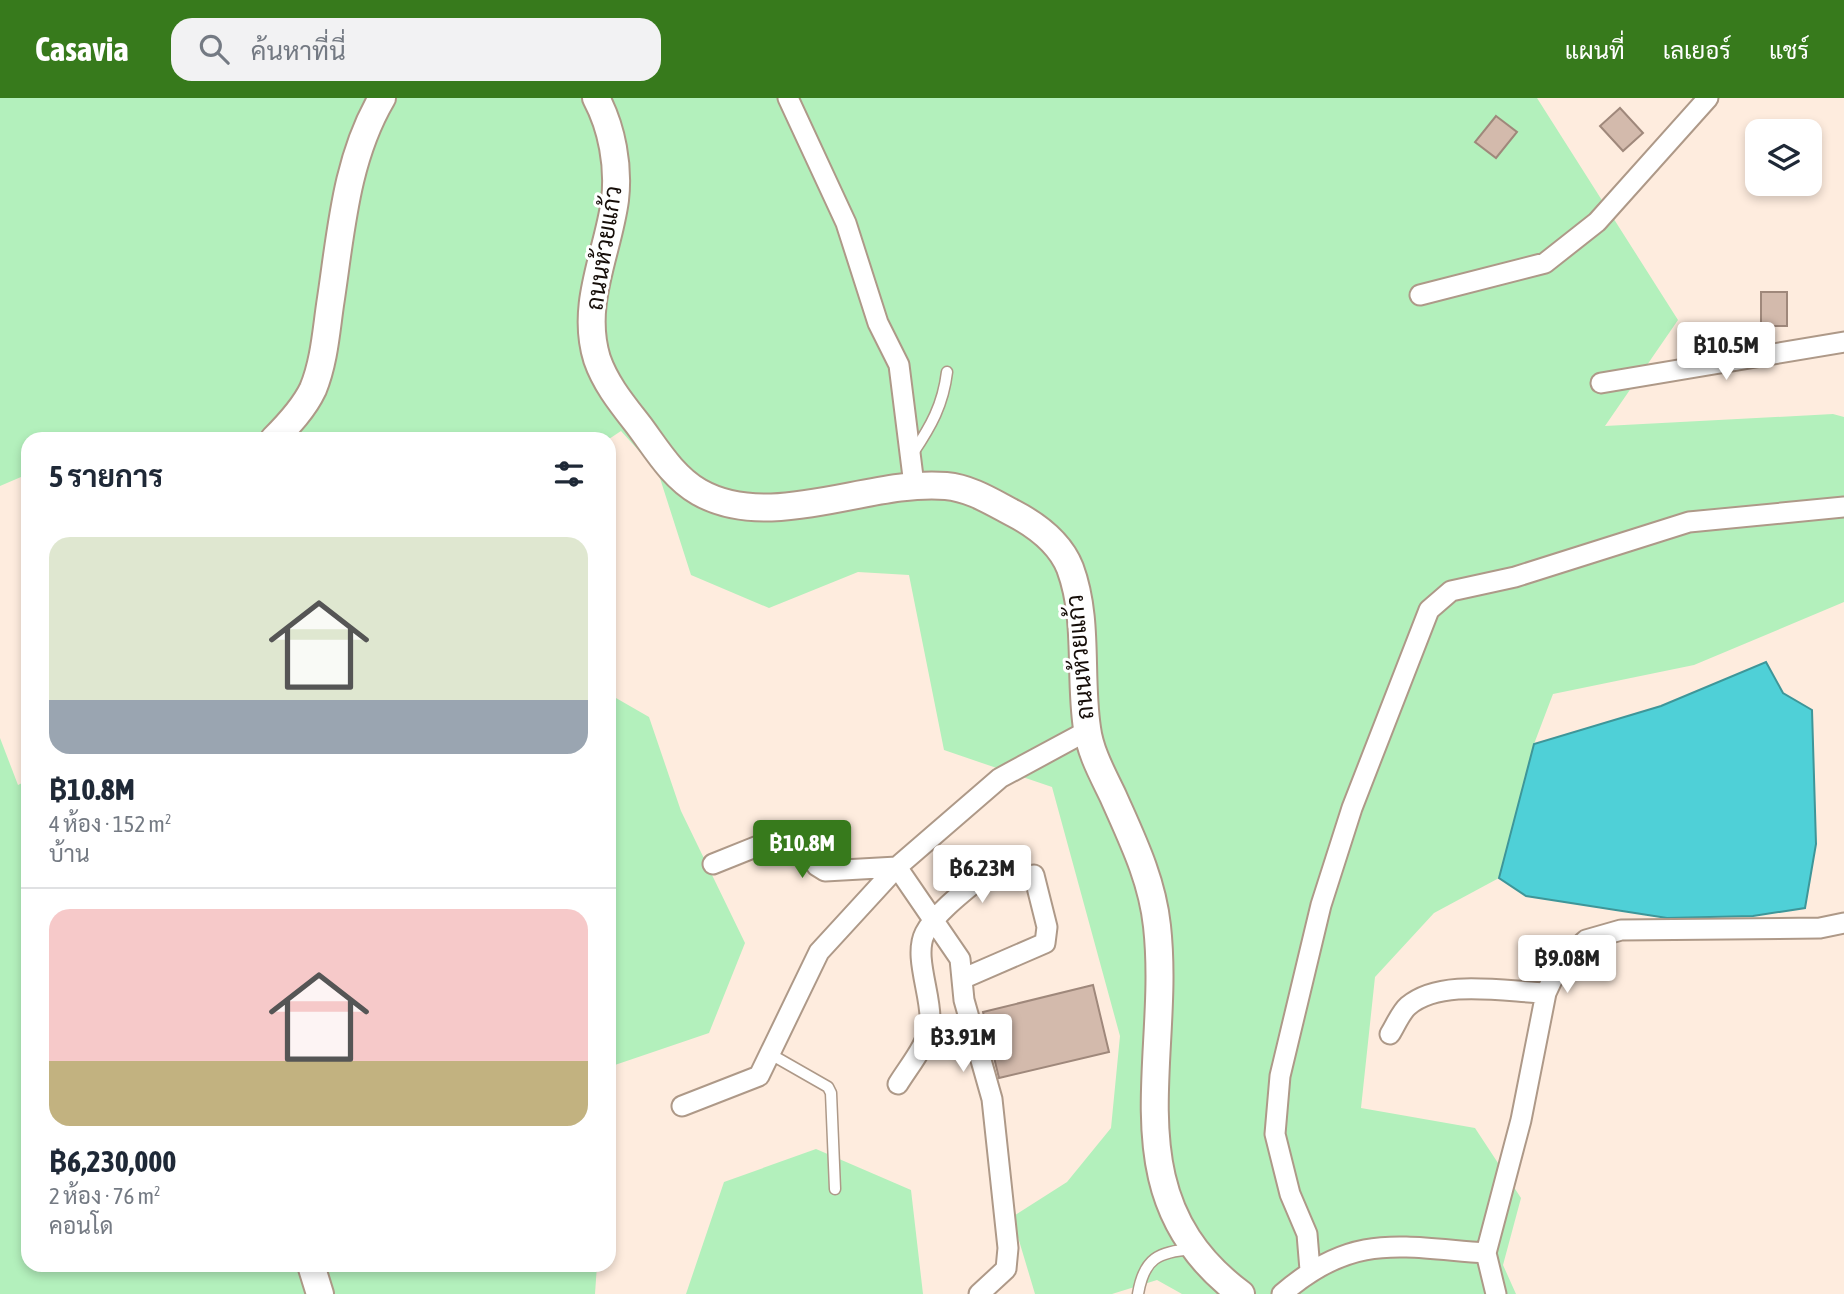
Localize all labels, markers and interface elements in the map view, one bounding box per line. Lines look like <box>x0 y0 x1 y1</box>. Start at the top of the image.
search box <box>171 18 661 81</box>
text: Casavia <box>35 30 129 68</box>
icon: search <box>195 30 233 68</box>
text: ค้นหาที่นี่ <box>251 36 346 66</box>
text: แผนที่ <box>1565 37 1625 64</box>
text: เลเยอร์ <box>1663 37 1731 64</box>
text: แชร์ <box>1769 37 1809 64</box>
map controls <box>1745 119 1822 196</box>
button: layers <box>1745 119 1822 196</box>
street label: ถนนห้วยแก้ว <box>579 184 627 312</box>
pin: ฿10.5M <box>1669 322 1783 382</box>
text: ฿10.5M <box>1693 332 1759 358</box>
icon: filters <box>550 455 588 493</box>
text: 5 รายการ <box>49 459 163 493</box>
icon: home <box>256 582 382 708</box>
street label: ถนนห้วยแก้ว <box>1060 593 1098 721</box>
text: ฿10.8M <box>49 772 135 806</box>
text: 4 ห้อง · 152 m² <box>49 811 171 837</box>
pin: ฿10.8M <box>745 820 859 880</box>
text: ฿10.8M <box>769 830 835 856</box>
text: บ้าน <box>49 841 90 867</box>
pin: ฿6.23M <box>925 846 1039 905</box>
text: ฿6.23M <box>949 855 1015 881</box>
pin: ฿9.08M <box>1510 936 1624 995</box>
text: ฿9.08M <box>1534 945 1600 971</box>
icon: home <box>256 954 382 1080</box>
pin: ฿3.91M <box>906 1014 1020 1074</box>
text: ฿3.91M <box>930 1024 996 1050</box>
text: ฿6,230,000 <box>49 1144 176 1178</box>
text: 2 ห้อง · 76 m² <box>49 1183 161 1209</box>
text: คอนโด <box>49 1213 113 1239</box>

